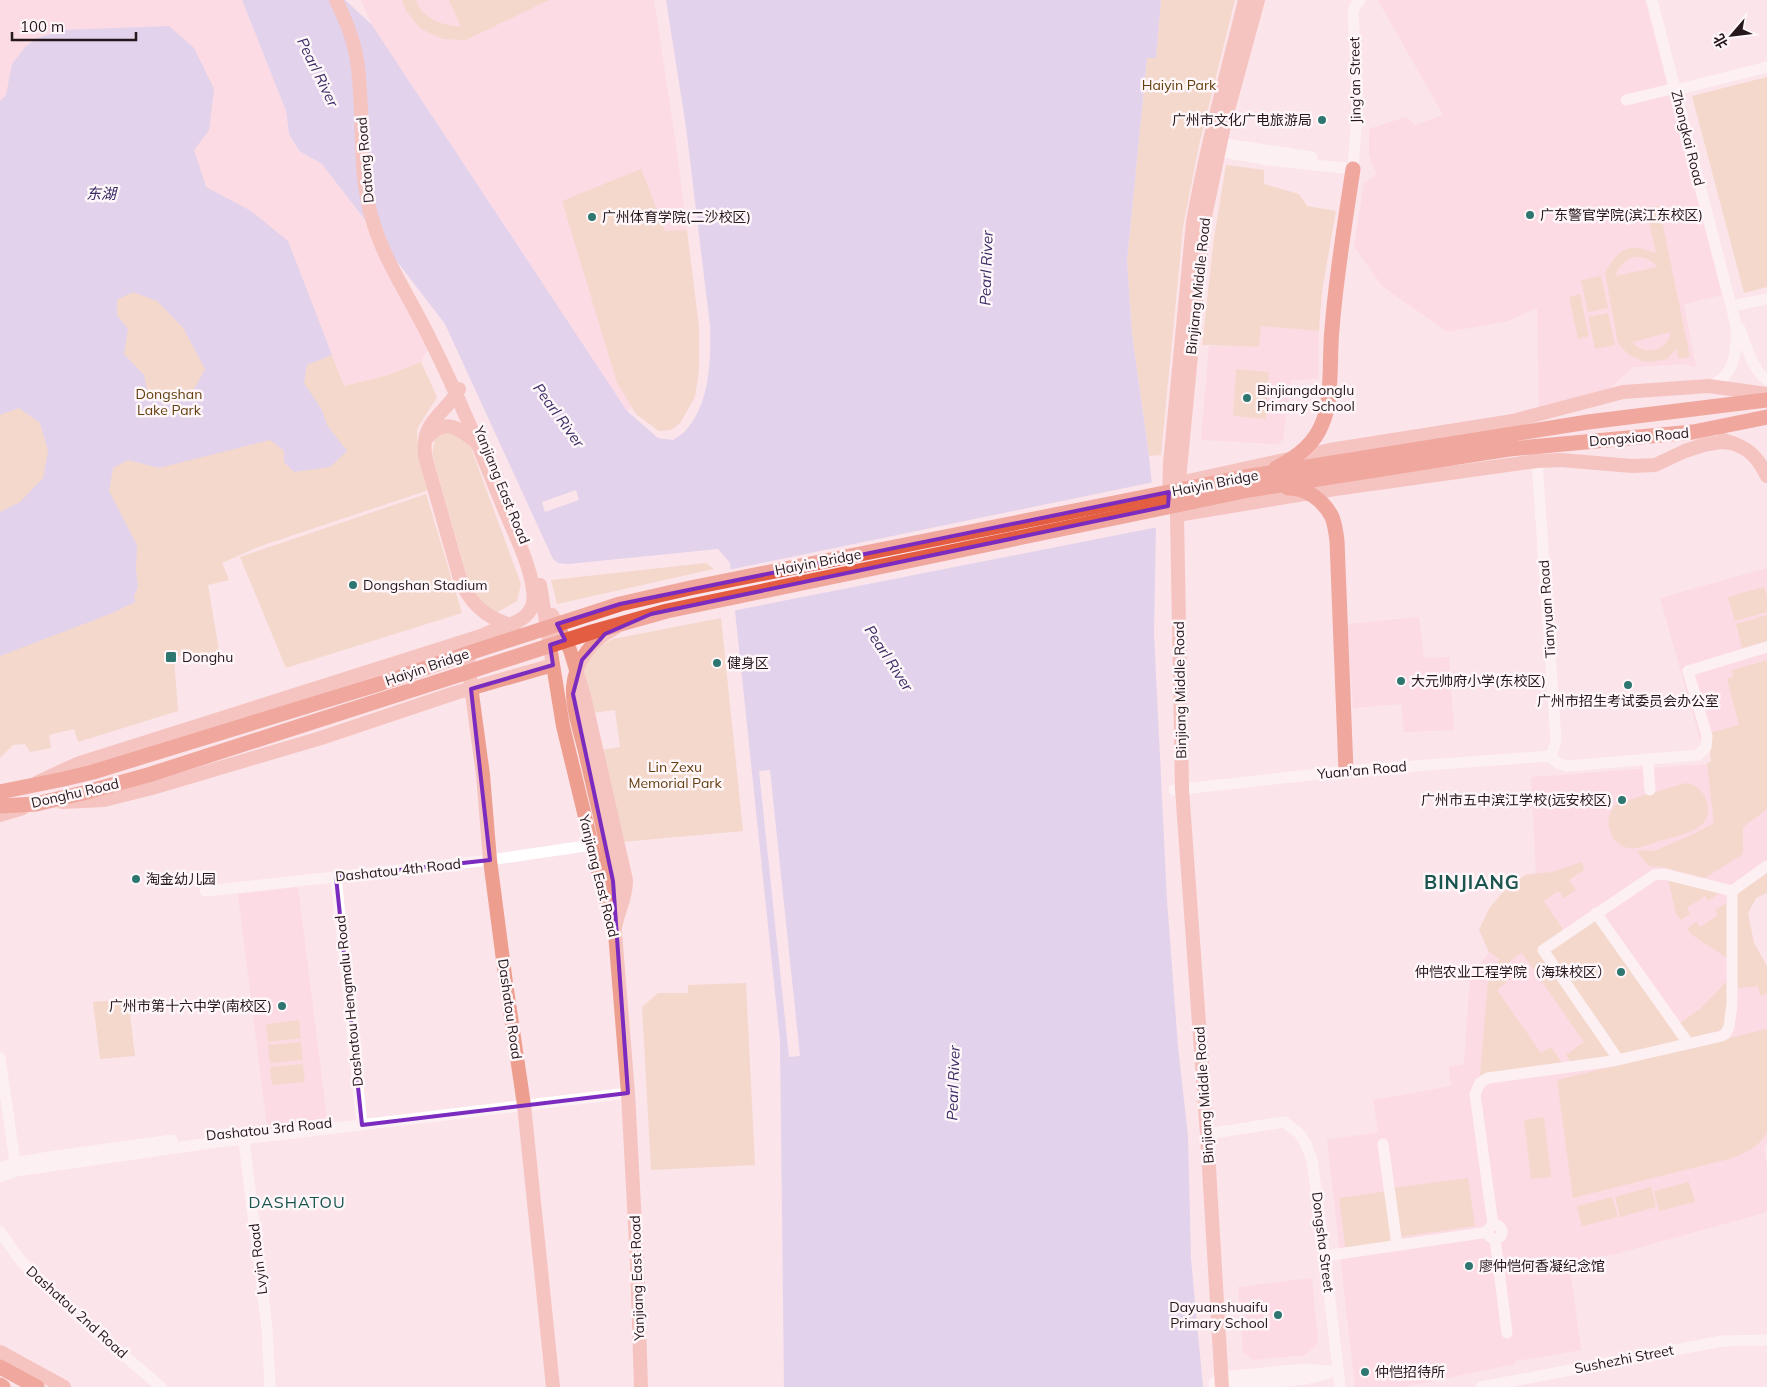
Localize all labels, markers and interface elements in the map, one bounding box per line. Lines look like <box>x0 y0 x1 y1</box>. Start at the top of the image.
scale bar <box>12 10 136 42</box>
north arrow <box>1707 10 1757 60</box>
text: 100 m <box>20 17 64 36</box>
text: 北 <box>1709 31 1732 52</box>
water label: Pearl River <box>293 34 343 110</box>
street label: Jing'an Street <box>1345 36 1365 123</box>
park label: Haiyin Park <box>1142 76 1217 94</box>
street label: Zhongkai Road <box>1667 88 1709 188</box>
place label: 广州市文化广电旅游局 <box>1172 111 1312 129</box>
marker: 广州市文化广电旅游局 <box>1316 114 1328 126</box>
street label: Datong Road <box>352 116 378 204</box>
water label: 东湖 <box>86 184 118 203</box>
place label: 广东警官学院(滨江东校区) <box>1540 206 1703 224</box>
place label: 广州体育学院(二沙校区) <box>602 208 751 226</box>
marker: 广东警官学院(滨江东校区) <box>1524 209 1536 221</box>
marker: 广州体育学院(二沙校区) <box>586 211 598 223</box>
street label: Binjiang Middle Road <box>1182 217 1214 355</box>
water label: Pearl River <box>975 230 997 306</box>
water label: Pearl River <box>529 379 589 451</box>
place label: Binjiangdonglu Primary School <box>1257 381 1355 415</box>
park label: Dongshan Lake Park <box>136 385 202 419</box>
marker: Binjiangdonglu Primary School <box>1241 392 1253 404</box>
street label: Yanjiang East Road <box>470 422 534 547</box>
street label: Dongxiao Road <box>1588 424 1690 450</box>
street label: Haiyin Bridge <box>1170 466 1260 500</box>
street label: Haiyin Bridge <box>773 545 863 579</box>
street label: Tianyuan Road <box>1535 559 1559 659</box>
place label: Dongshan Stadium <box>363 576 488 594</box>
marker: Dongshan Stadium <box>347 579 359 591</box>
water label: Pearl River <box>861 621 918 695</box>
street label: Binjiang Middle Road <box>1170 621 1190 759</box>
street label: Haiyin Bridge <box>383 644 471 690</box>
place label: Donghu <box>182 648 233 666</box>
marker: Donghu <box>164 650 178 664</box>
place label: 健身区 <box>727 654 769 672</box>
marker: 健身区 <box>711 657 723 669</box>
place label: 大元帅府小学(东校区) <box>1411 672 1546 690</box>
marker: 大元帅府小学(东校区) <box>1395 675 1407 687</box>
marker: 广州市招生考试委员会办公室 <box>1622 679 1634 691</box>
place label: 广州市招生考试委员会办公室 <box>1537 692 1719 710</box>
street label: Yuan'an Road <box>1315 757 1408 783</box>
park label: Lin Zexu Memorial Park <box>628 758 722 792</box>
street label: Donghu Road <box>29 774 121 812</box>
place label: 广州市五中滨江学校(远安校区) <box>1421 791 1612 809</box>
marker: 广州市五中滨江学校(远安校区) <box>1616 794 1628 806</box>
street label: Yanjiang East Road <box>575 812 623 939</box>
street label: Dashatou 4th Road <box>334 854 462 886</box>
place label: 淘金幼儿园 <box>146 870 216 888</box>
district label: BINJIANG <box>1424 870 1520 894</box>
marker: 淘金幼儿园 <box>130 873 142 885</box>
street label: Dashatou Hengmalu Road <box>331 915 367 1087</box>
street label: Dashatou Road <box>494 958 526 1060</box>
place label: 仲恺农业工程学院（海珠校区） <box>1415 963 1611 981</box>
marker: 仲恺农业工程学院（海珠校区） <box>1615 966 1627 978</box>
place label: 广州市第十六中学(南校区) <box>109 997 272 1015</box>
marker: 广州市第十六中学(南校区) <box>276 1000 288 1012</box>
street label: Binjiang Middle Road <box>1190 1026 1218 1164</box>
water label: Pearl River <box>942 1045 964 1121</box>
street label: Dashatou 3rd Road <box>205 1113 333 1145</box>
street label: Dongsha Street <box>1308 1191 1338 1293</box>
district label: DASHATOU <box>248 1192 346 1212</box>
street label: Yanjiang East Road <box>626 1215 648 1342</box>
street label: Lvyin Road <box>245 1222 271 1296</box>
place label: 廖仲恺何香凝纪念馆 <box>1479 1257 1605 1275</box>
marker: 廖仲恺何香凝纪念馆 <box>1463 1260 1475 1272</box>
street label: Dashatou 2nd Road <box>23 1262 131 1362</box>
place label: Dayuanshuaifu Primary School <box>1169 1298 1268 1332</box>
marker: Dayuanshuaifu Primary School <box>1272 1309 1284 1321</box>
street label: Sushezhi Street <box>1573 1341 1675 1377</box>
place label: 仲恺招待所 <box>1375 1363 1445 1381</box>
marker: 仲恺招待所 <box>1359 1366 1371 1378</box>

